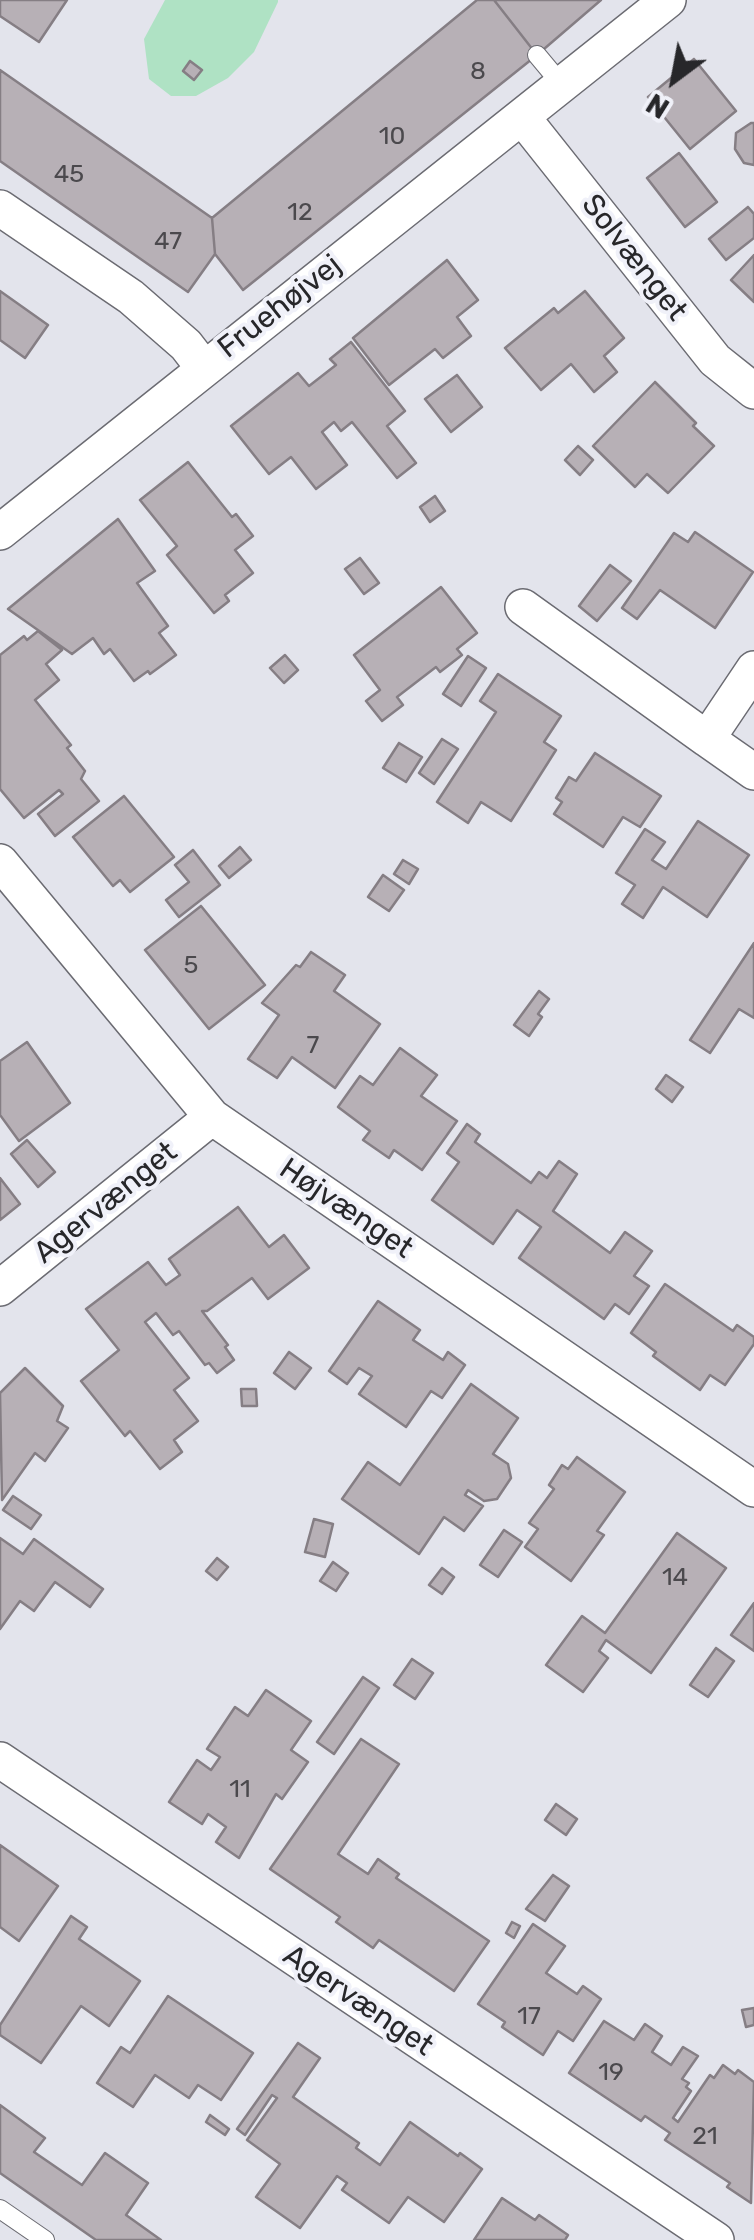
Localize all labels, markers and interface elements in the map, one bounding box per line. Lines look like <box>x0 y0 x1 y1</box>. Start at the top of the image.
north arrow <box>624 30 724 130</box>
house number: 8 <box>470 57 486 87</box>
text: N <box>641 87 675 125</box>
house number: 10 <box>379 122 405 152</box>
house number: 45 <box>54 160 84 190</box>
street label: Solvænget <box>574 188 694 328</box>
house number: 12 <box>287 198 313 228</box>
house number: 47 <box>154 227 182 257</box>
street label: Fruehøjvej <box>211 248 349 366</box>
house number: 5 <box>184 951 198 981</box>
house number: 7 <box>307 1031 319 1061</box>
street label: Agervænget <box>27 1134 185 1272</box>
street label: Højvænget <box>272 1151 420 1267</box>
house number: 14 <box>662 1563 688 1593</box>
house number: 11 <box>229 1775 251 1805</box>
street label: Agervænget <box>276 1938 440 2064</box>
house number: 17 <box>517 2002 541 2032</box>
house number: 19 <box>598 2058 624 2088</box>
house number: 21 <box>692 2122 718 2152</box>

